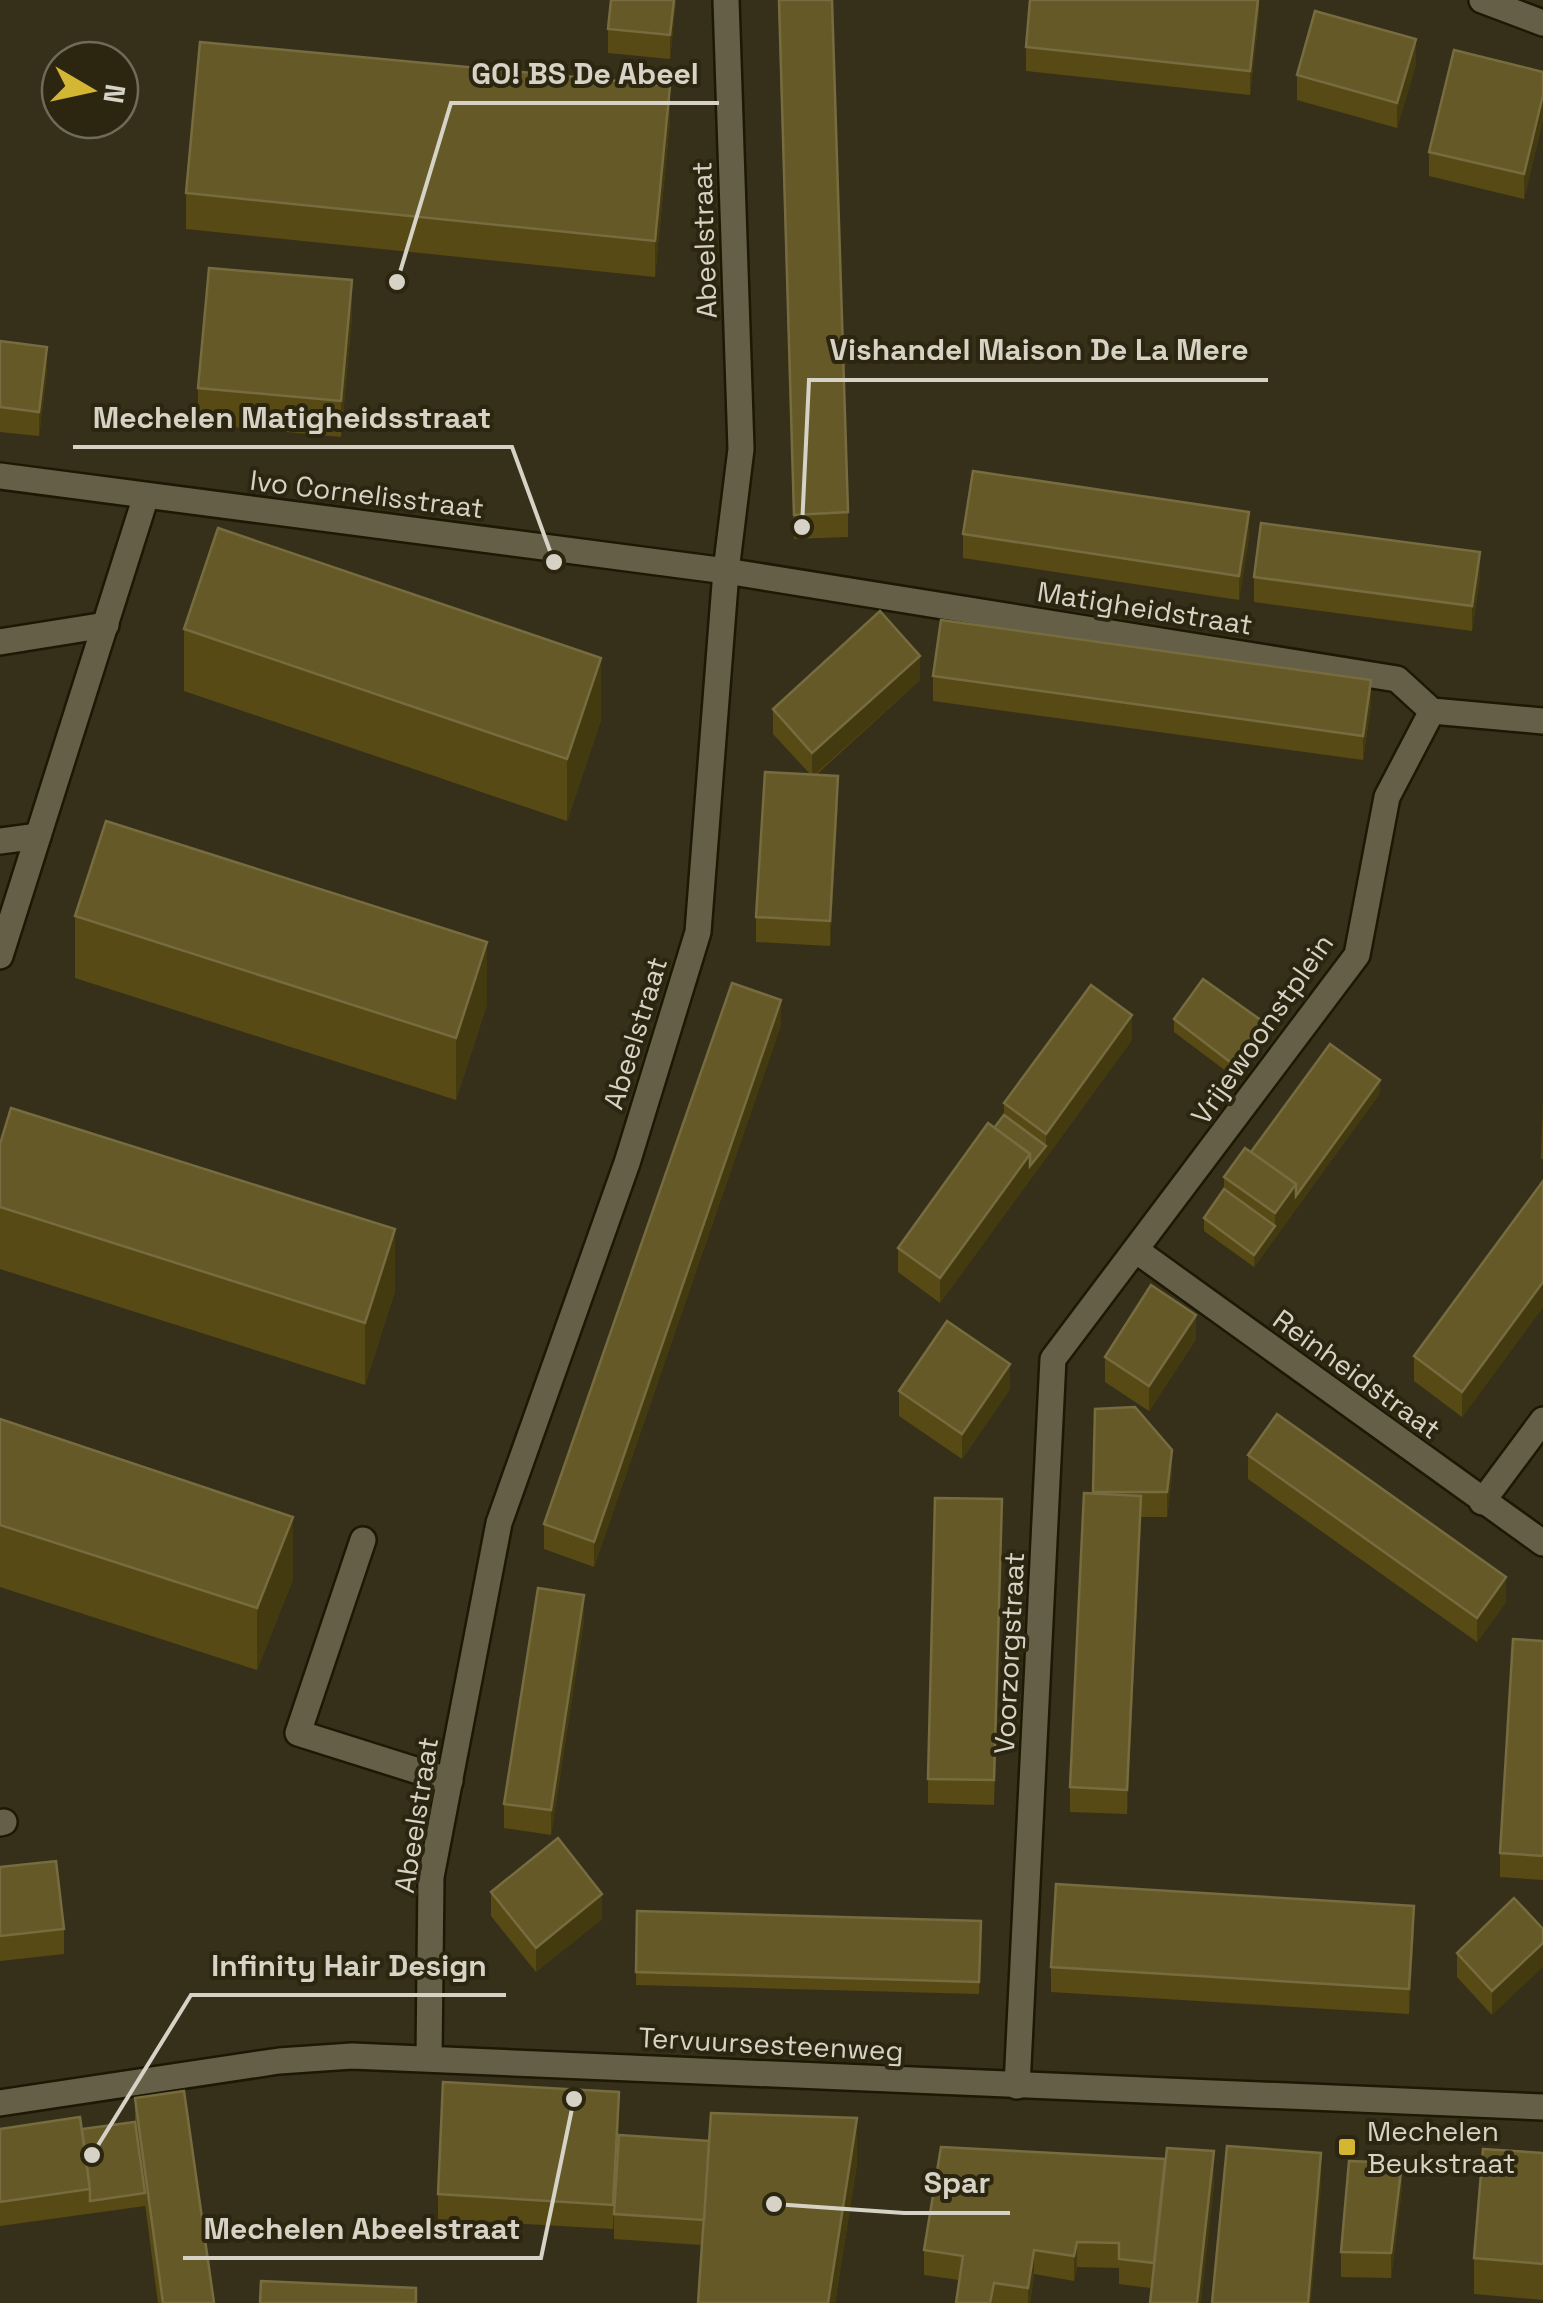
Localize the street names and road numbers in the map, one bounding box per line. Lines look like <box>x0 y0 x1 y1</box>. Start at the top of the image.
street label: Abeelstraat <box>683 161 725 319</box>
street label: Ivo Cornelisstraat <box>248 462 486 526</box>
street label: Matigheidstraat <box>1035 573 1255 643</box>
street label: Vrijewoonstplein <box>1183 927 1341 1131</box>
street label: Abeelstraat <box>595 953 675 1113</box>
street label: Reinheidstraat <box>1266 1301 1448 1447</box>
street label: Voorzorgstraat <box>986 1551 1032 1755</box>
street label: Abeelstraat <box>386 1735 446 1895</box>
street label: Tervuursesteenweg <box>638 2019 904 2069</box>

